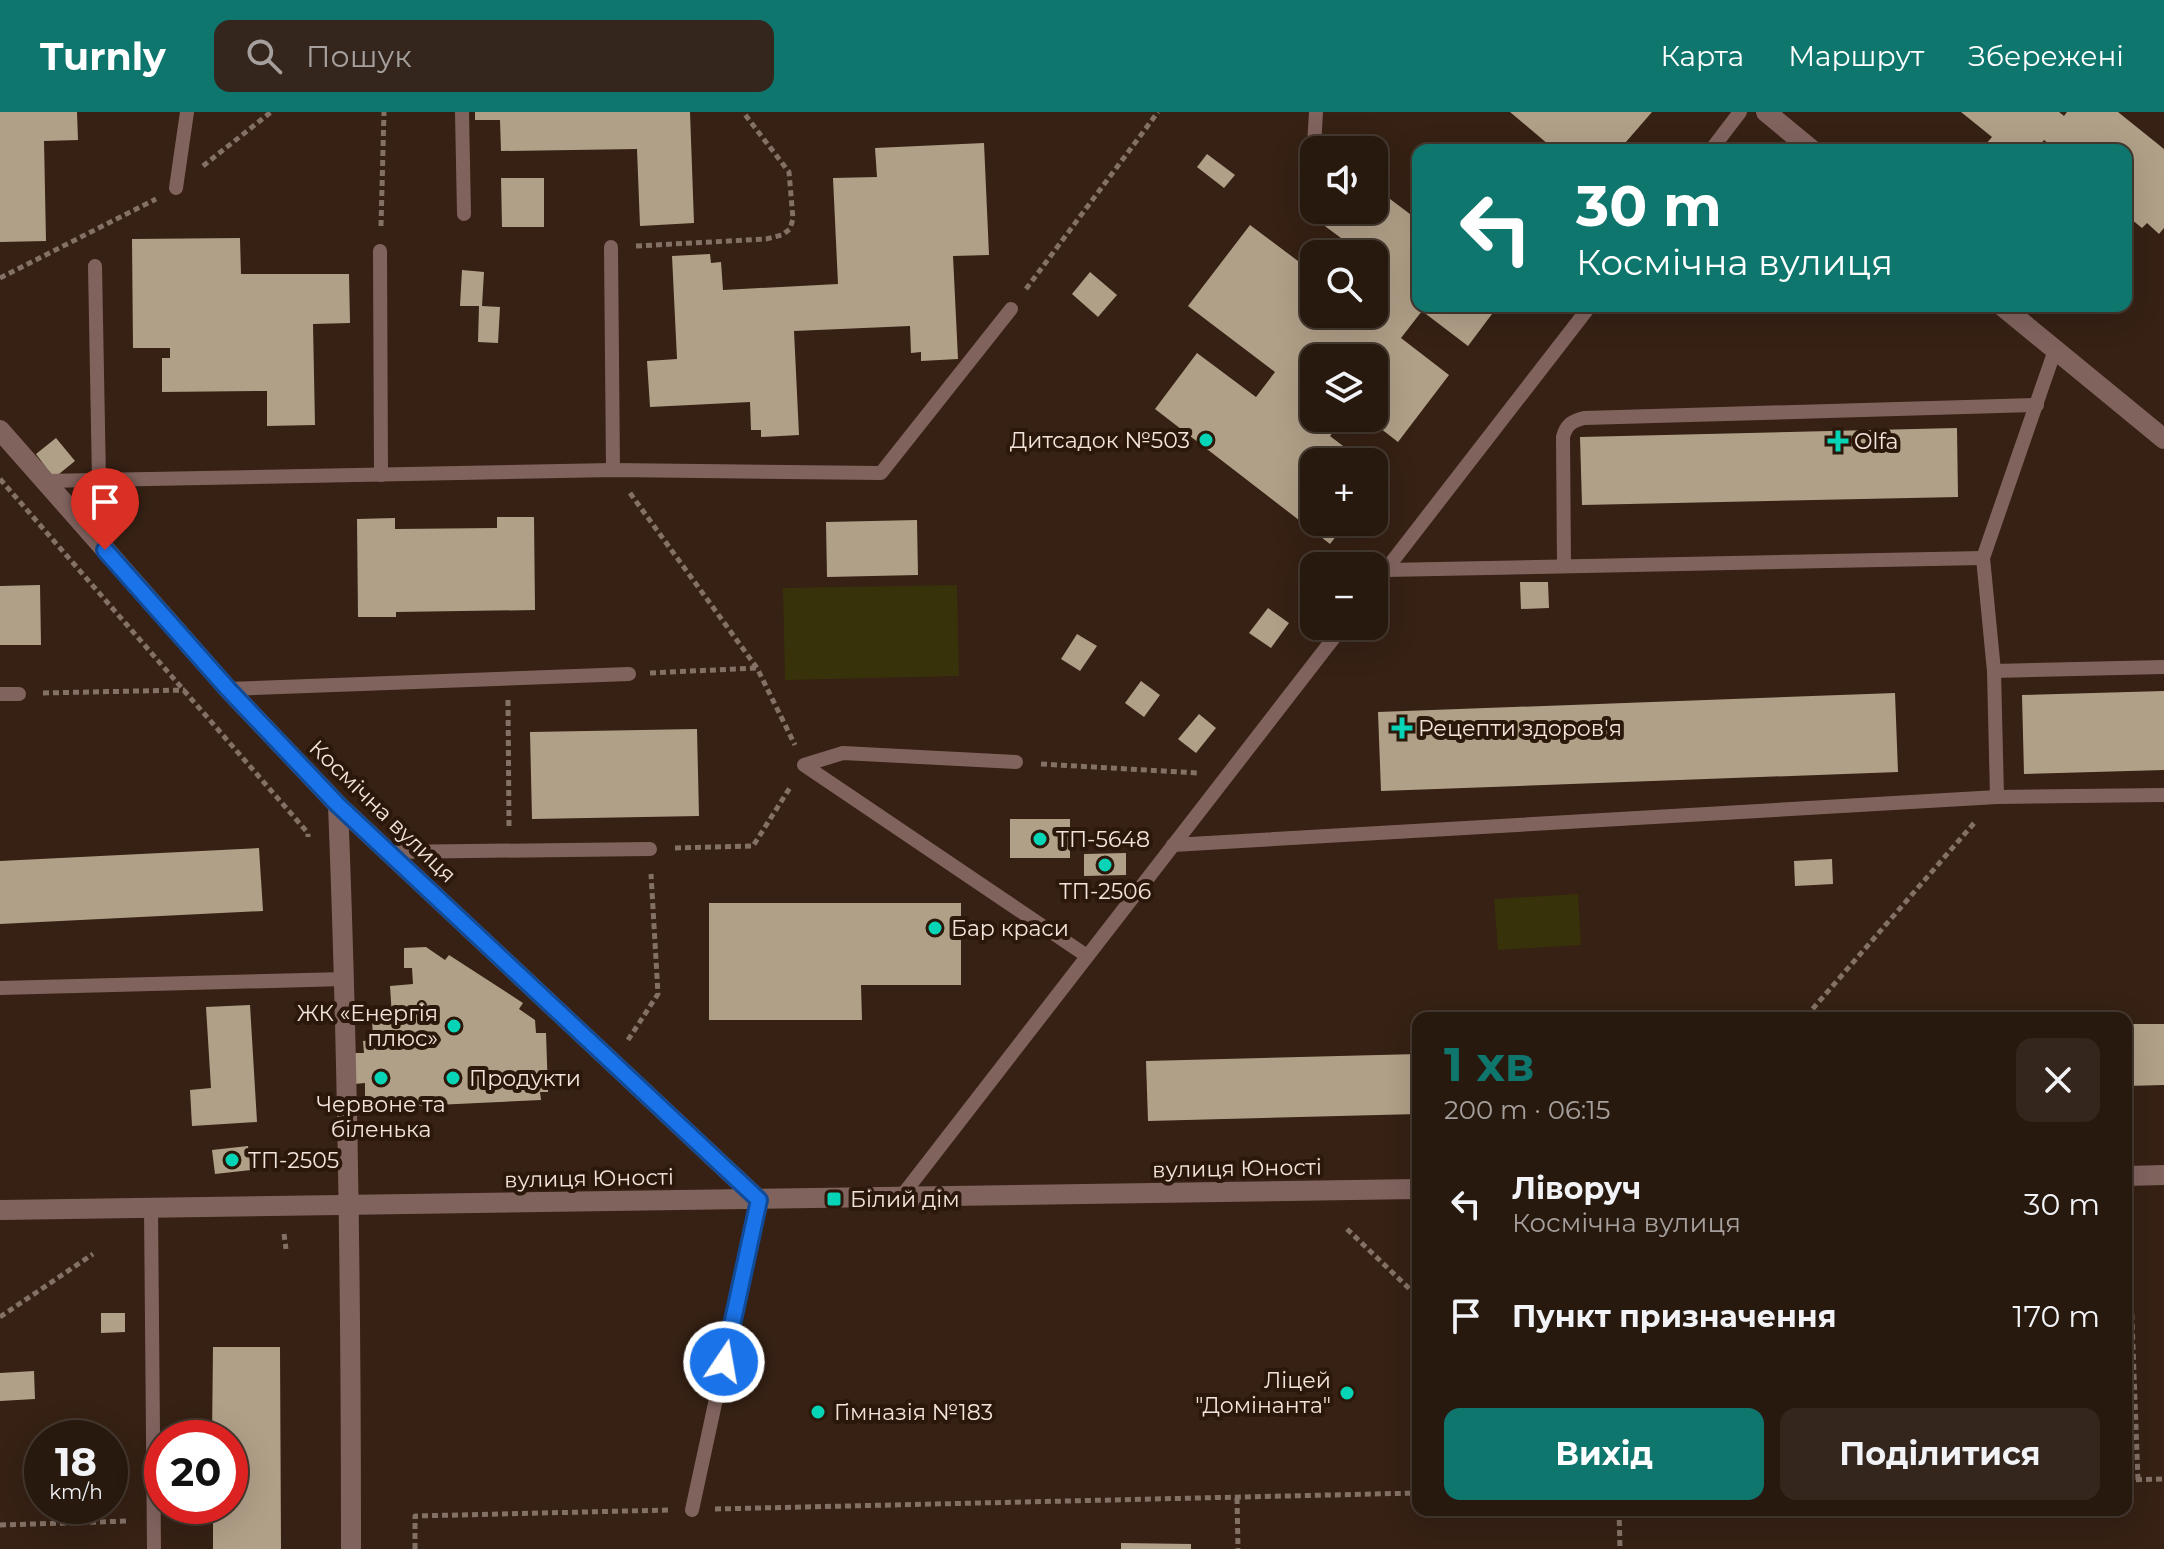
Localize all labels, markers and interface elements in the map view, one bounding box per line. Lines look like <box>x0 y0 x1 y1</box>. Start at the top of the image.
search box <box>214 20 774 92</box>
text: Turnly <box>40 33 166 80</box>
icon: search <box>242 34 286 78</box>
text: Пошук <box>306 38 412 75</box>
text: Карта <box>1660 39 1744 73</box>
text: Маршрут <box>1788 39 1924 73</box>
text: Збережені <box>1968 39 2124 73</box>
map controls <box>1300 136 1388 640</box>
button: sound <box>1300 136 1388 224</box>
text: 30 m <box>1576 172 1722 240</box>
icon: left <box>1444 176 1548 280</box>
button: search <box>1300 240 1388 328</box>
text: Космічна вулиця <box>1576 240 1893 284</box>
button: layers <box>1300 344 1388 432</box>
place label: Дитсадок №503 <box>1010 427 1190 454</box>
place label: Olfa <box>1854 428 1899 455</box>
marker: Дитсадок №503 <box>1197 431 1215 449</box>
marker: Olfa <box>1829 432 1847 450</box>
button: + <box>1300 448 1388 536</box>
pin <box>71 468 139 550</box>
icon: arrive <box>83 480 127 524</box>
button: − <box>1300 552 1388 640</box>
place label: Рецепти здоров'я <box>1418 715 1622 742</box>
marker: Рецепти здоров'я <box>1393 719 1411 737</box>
street label: Космічна вулиця <box>304 734 462 888</box>
place label: ТП-5648 <box>1056 826 1150 853</box>
marker: ТП-5648 <box>1031 830 1049 848</box>
marker: ТП-2506 <box>1096 856 1114 874</box>
place label: ТП-2506 <box>1059 878 1151 905</box>
place label: Бар краси <box>951 915 1069 942</box>
marker: Бар краси <box>926 919 944 937</box>
place label: ЖК «Енергія плюс» <box>297 1000 438 1052</box>
marker: ЖК «Енергія плюс» <box>445 1017 463 1035</box>
text: 1 хв <box>1444 1035 1535 1093</box>
button: close <box>2016 1038 2100 1122</box>
place label: Продукти <box>469 1065 581 1092</box>
marker: Червоне та біленька <box>372 1069 390 1087</box>
marker: Продукти <box>444 1069 462 1087</box>
place label: Червоне та біленька <box>316 1091 446 1143</box>
text: 200 m · 06:15 <box>1444 1094 1610 1126</box>
place label: ТП-2505 <box>248 1147 339 1174</box>
marker: ТП-2505 <box>223 1151 241 1169</box>
street label: вулиця Юності <box>1152 1154 1322 1183</box>
street label: вулиця Юності <box>504 1164 674 1193</box>
text: Ліворуч <box>1512 1170 1641 1207</box>
icon: left <box>1444 1182 1488 1226</box>
place label: Білий дім <box>850 1186 960 1213</box>
text: 30 m <box>2024 1186 2100 1223</box>
marker: Білий дім <box>825 1190 843 1208</box>
text: Космічна вулиця <box>1512 1207 1741 1239</box>
icon: arrive <box>1444 1294 1488 1338</box>
text: Пункт призначення <box>1512 1298 1837 1335</box>
text: 170 m <box>2013 1298 2100 1335</box>
position arrow <box>682 1320 766 1404</box>
place label: Ліцей "Домінанта" <box>1195 1367 1331 1419</box>
marker: Ліцей "Домінанта" <box>1338 1384 1356 1402</box>
place label: Гімназія №183 <box>834 1399 993 1426</box>
marker: Гімназія №183 <box>809 1403 827 1421</box>
button: Вихід <box>1444 1408 1764 1500</box>
button: Поділитися <box>1780 1408 2100 1500</box>
speed limit sign: 20 <box>144 1420 248 1524</box>
text: 18 <box>55 1437 97 1486</box>
text: km/h <box>49 1480 103 1504</box>

